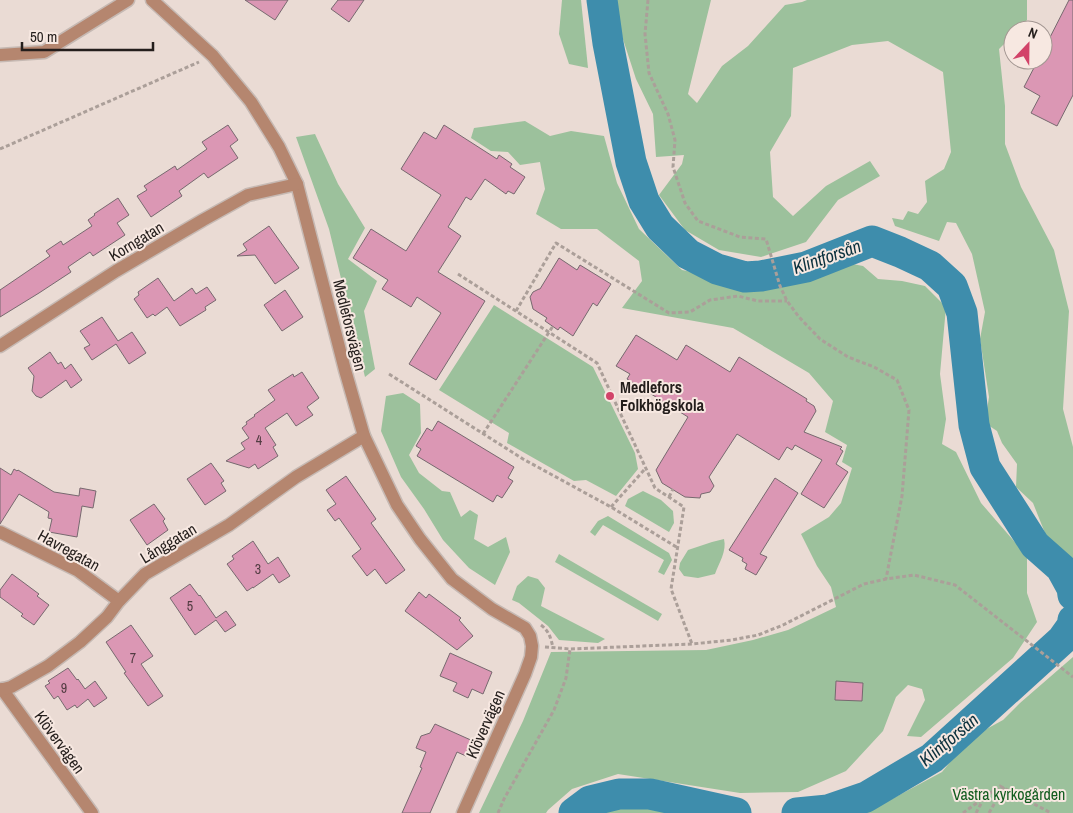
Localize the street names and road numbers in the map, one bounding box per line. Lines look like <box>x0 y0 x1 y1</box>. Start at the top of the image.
street label: Korngatan <box>104 216 168 266</box>
street label: Medleforsvägen <box>328 277 372 373</box>
street label: Långgatan <box>136 518 200 568</box>
street label: Havregatan <box>34 524 104 576</box>
street label: Klövervägen <box>460 686 510 762</box>
street label: Klövervägen <box>30 706 90 778</box>

